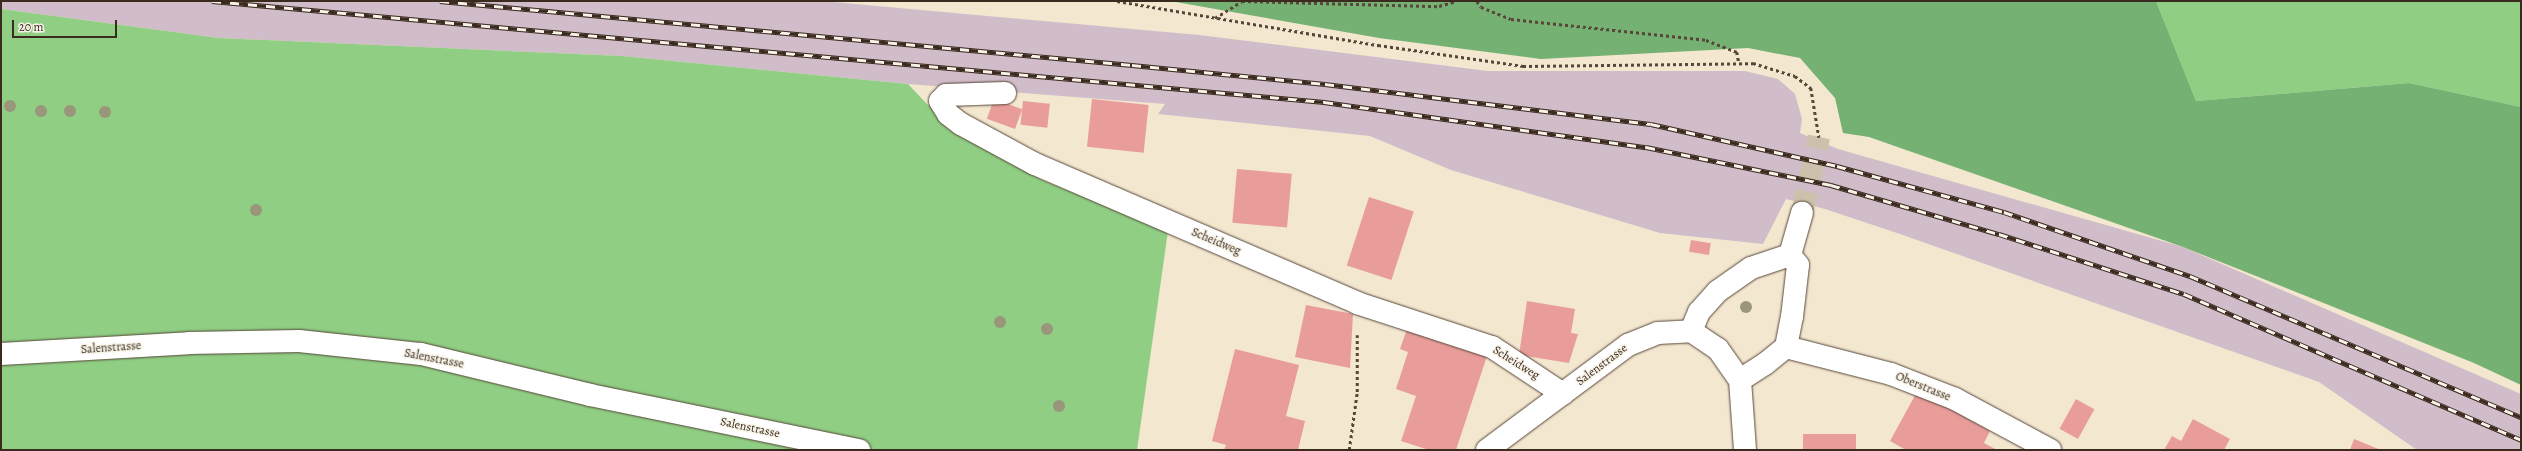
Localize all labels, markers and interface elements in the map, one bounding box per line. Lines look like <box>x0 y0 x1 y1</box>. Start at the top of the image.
scale bar <box>14 12 119 38</box>
text: 20 m <box>19 19 43 35</box>
street label: Scheidweg <box>1189 225 1243 259</box>
street label: Salenstrasse <box>80 339 142 357</box>
street label: Salenstrasse <box>1574 341 1630 389</box>
street label: Scheidweg <box>1490 343 1542 383</box>
street label: Salenstrasse <box>403 346 465 372</box>
street label: Oberstrasse <box>1893 369 1953 405</box>
street label: Salenstrasse <box>719 415 781 441</box>

